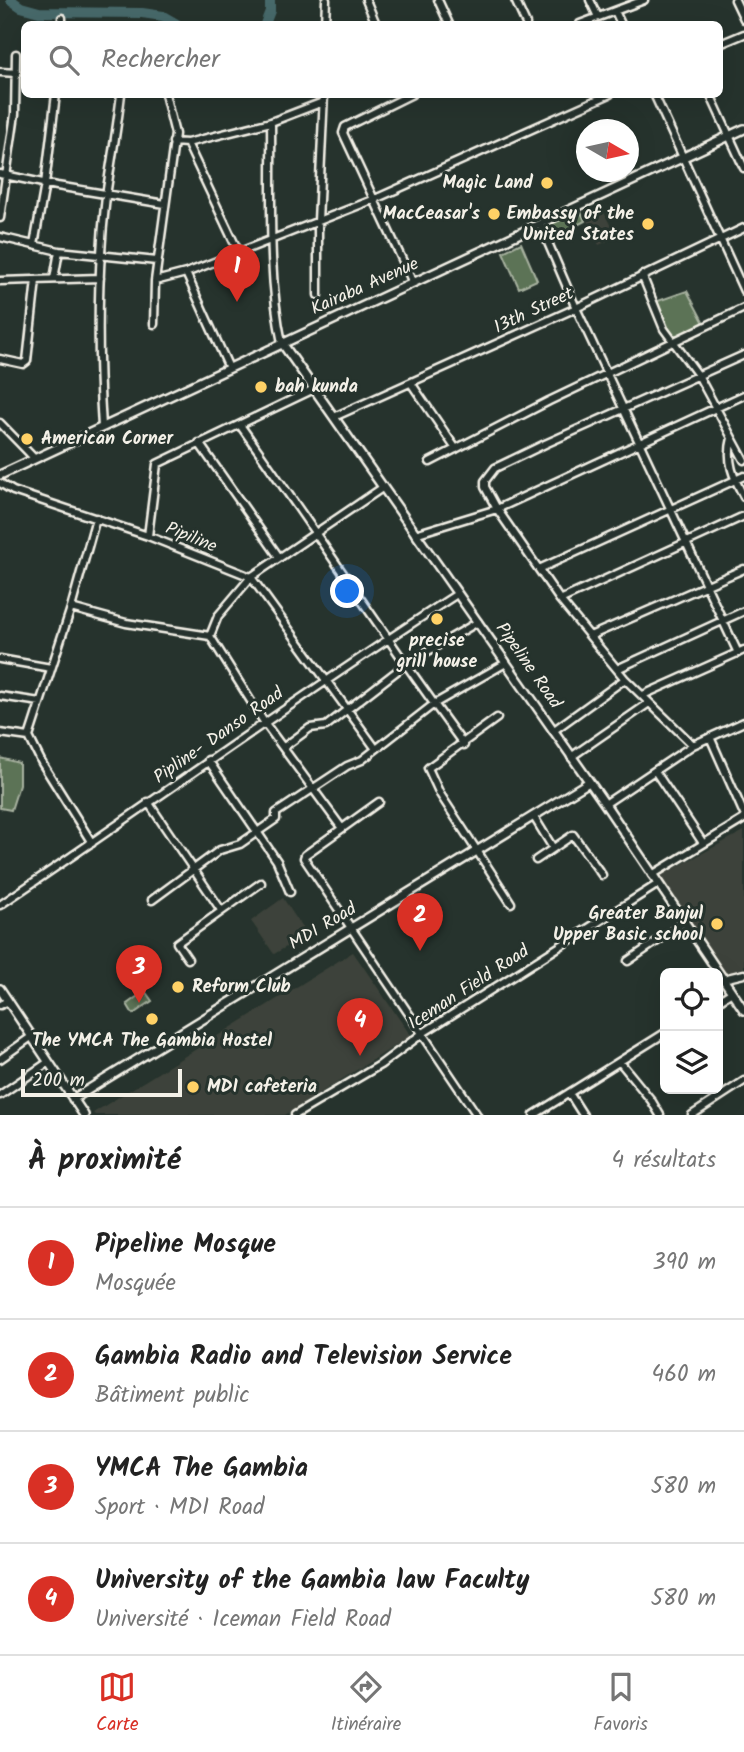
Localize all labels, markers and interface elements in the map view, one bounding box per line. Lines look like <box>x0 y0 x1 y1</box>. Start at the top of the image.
search box <box>21 21 723 98</box>
text: Rechercher <box>101 39 220 81</box>
icon: search <box>45 41 83 79</box>
north arrow <box>576 119 639 182</box>
place label: Magic Land <box>442 169 533 198</box>
marker: Magic Land <box>539 175 555 191</box>
place label: MacCeasar's <box>383 200 481 229</box>
place label: Embassy of the United States <box>507 200 635 250</box>
marker: MacCeasar's <box>486 206 502 222</box>
marker: Embassy of the United States <box>640 216 656 232</box>
pin: 1 <box>214 244 260 302</box>
street label: Kairaba Avenue <box>306 250 424 324</box>
street label: 13th Street <box>489 279 580 342</box>
place label: bah kunda <box>275 373 358 402</box>
marker: bah kunda <box>253 379 269 395</box>
place label: American Corner <box>41 425 175 454</box>
marker: American Corner <box>19 431 35 447</box>
street label: Pipiline <box>161 515 221 561</box>
your location <box>330 574 364 608</box>
marker: precise grill house <box>429 611 445 627</box>
street label: Pipeline Road <box>487 617 569 716</box>
place label: precise grill house <box>396 627 478 677</box>
street label: Pipline- Danso Road <box>148 680 291 792</box>
pin: 2 <box>397 893 443 951</box>
street label: MDI Road <box>284 895 363 959</box>
place label: Greater Banjul Upper Basic school <box>553 900 703 950</box>
marker: Greater Banjul Upper Basic school <box>709 916 725 932</box>
street label: Iceman Field Road <box>402 937 536 1038</box>
pin: 3 <box>116 945 162 1003</box>
map controls <box>660 968 723 1094</box>
button: locate <box>660 968 723 1031</box>
place label: Reform Club <box>192 973 291 1002</box>
marker: Reform Club <box>170 979 186 995</box>
pin: 4 <box>337 998 383 1056</box>
marker: The YMCA The Gambia Hostel <box>144 1011 160 1027</box>
place label: The YMCA The Gambia Hostel <box>32 1027 272 1056</box>
button: layers <box>660 1031 723 1094</box>
scale bar <box>21 1066 182 1098</box>
text: 200 m <box>32 1066 85 1096</box>
place label: MDI cafeteria <box>207 1073 317 1102</box>
marker: MDI cafeteria <box>185 1079 201 1095</box>
text: À proximité <box>28 1137 181 1185</box>
text: 4 résultats <box>612 1143 716 1179</box>
text: Pipeline Mosque <box>95 1224 276 1266</box>
text: 1 <box>48 1245 54 1281</box>
text: 390 m <box>653 1245 716 1281</box>
text: Mosquée <box>95 1266 176 1302</box>
text: Gambia Radio and Television Service <box>95 1336 512 1378</box>
text: 2 <box>44 1357 58 1393</box>
text: 460 m <box>652 1357 716 1393</box>
text: Bâtiment public <box>95 1378 249 1414</box>
text: YMCA The Gambia <box>95 1448 308 1490</box>
text: 3 <box>45 1469 57 1505</box>
text: 580 m <box>651 1469 716 1505</box>
text: Sport · MDI Road <box>95 1490 265 1526</box>
text: University of the Gambia law Faculty <box>95 1560 529 1602</box>
text: 4 <box>45 1581 57 1617</box>
text: 580 m <box>651 1581 716 1617</box>
text: Université · Iceman Field Road <box>95 1602 391 1638</box>
tab: Carte <box>96 1668 139 1740</box>
tab: Itinéraire <box>331 1668 401 1740</box>
tab: Favoris <box>594 1668 648 1740</box>

